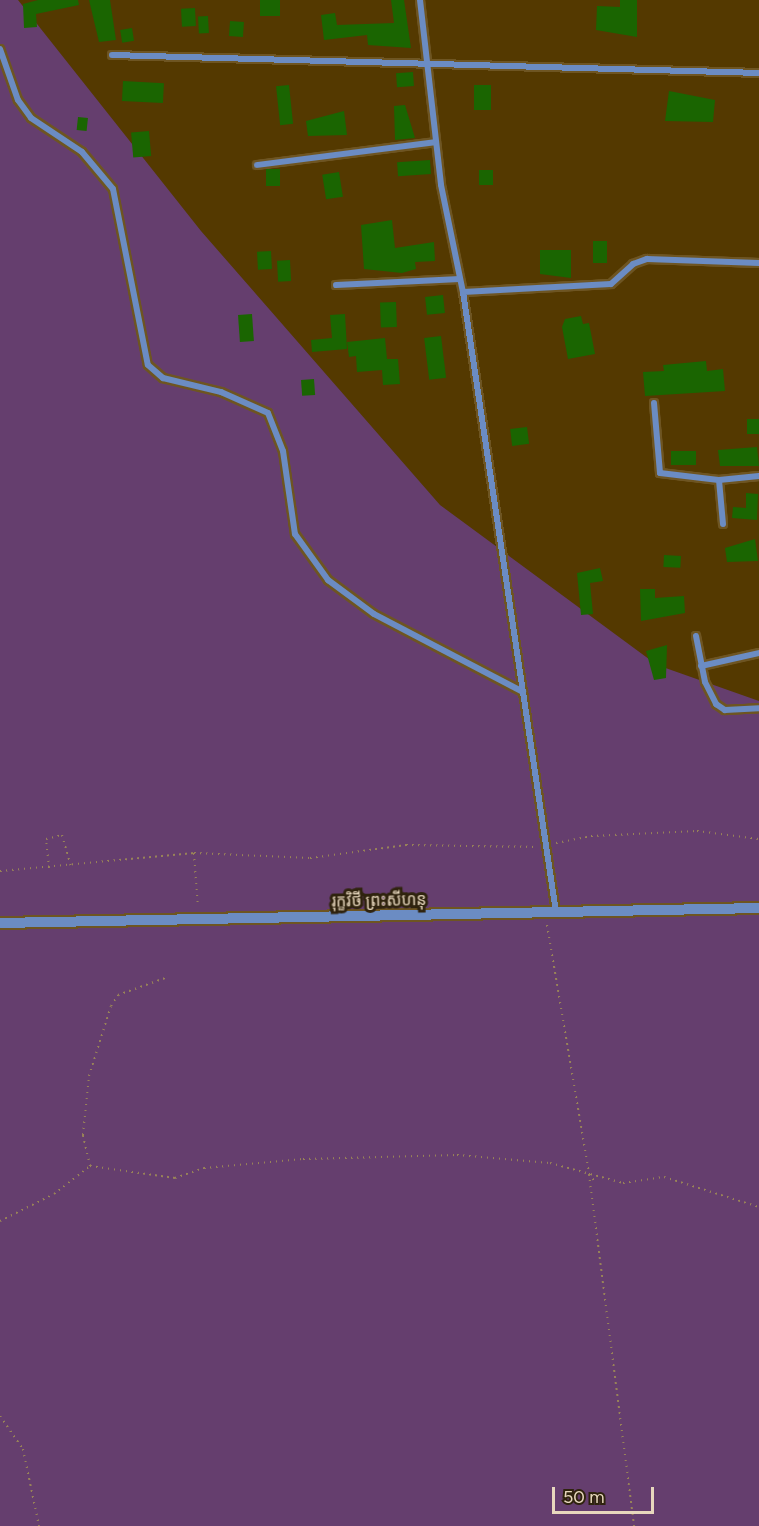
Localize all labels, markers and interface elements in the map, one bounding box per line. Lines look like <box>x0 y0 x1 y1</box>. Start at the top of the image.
street label: រុក្ខវិថី ព្រះសីហនុ <box>331 891 427 911</box>
scale bar <box>555 1475 657 1513</box>
text: 50 m <box>563 1486 605 1508</box>

